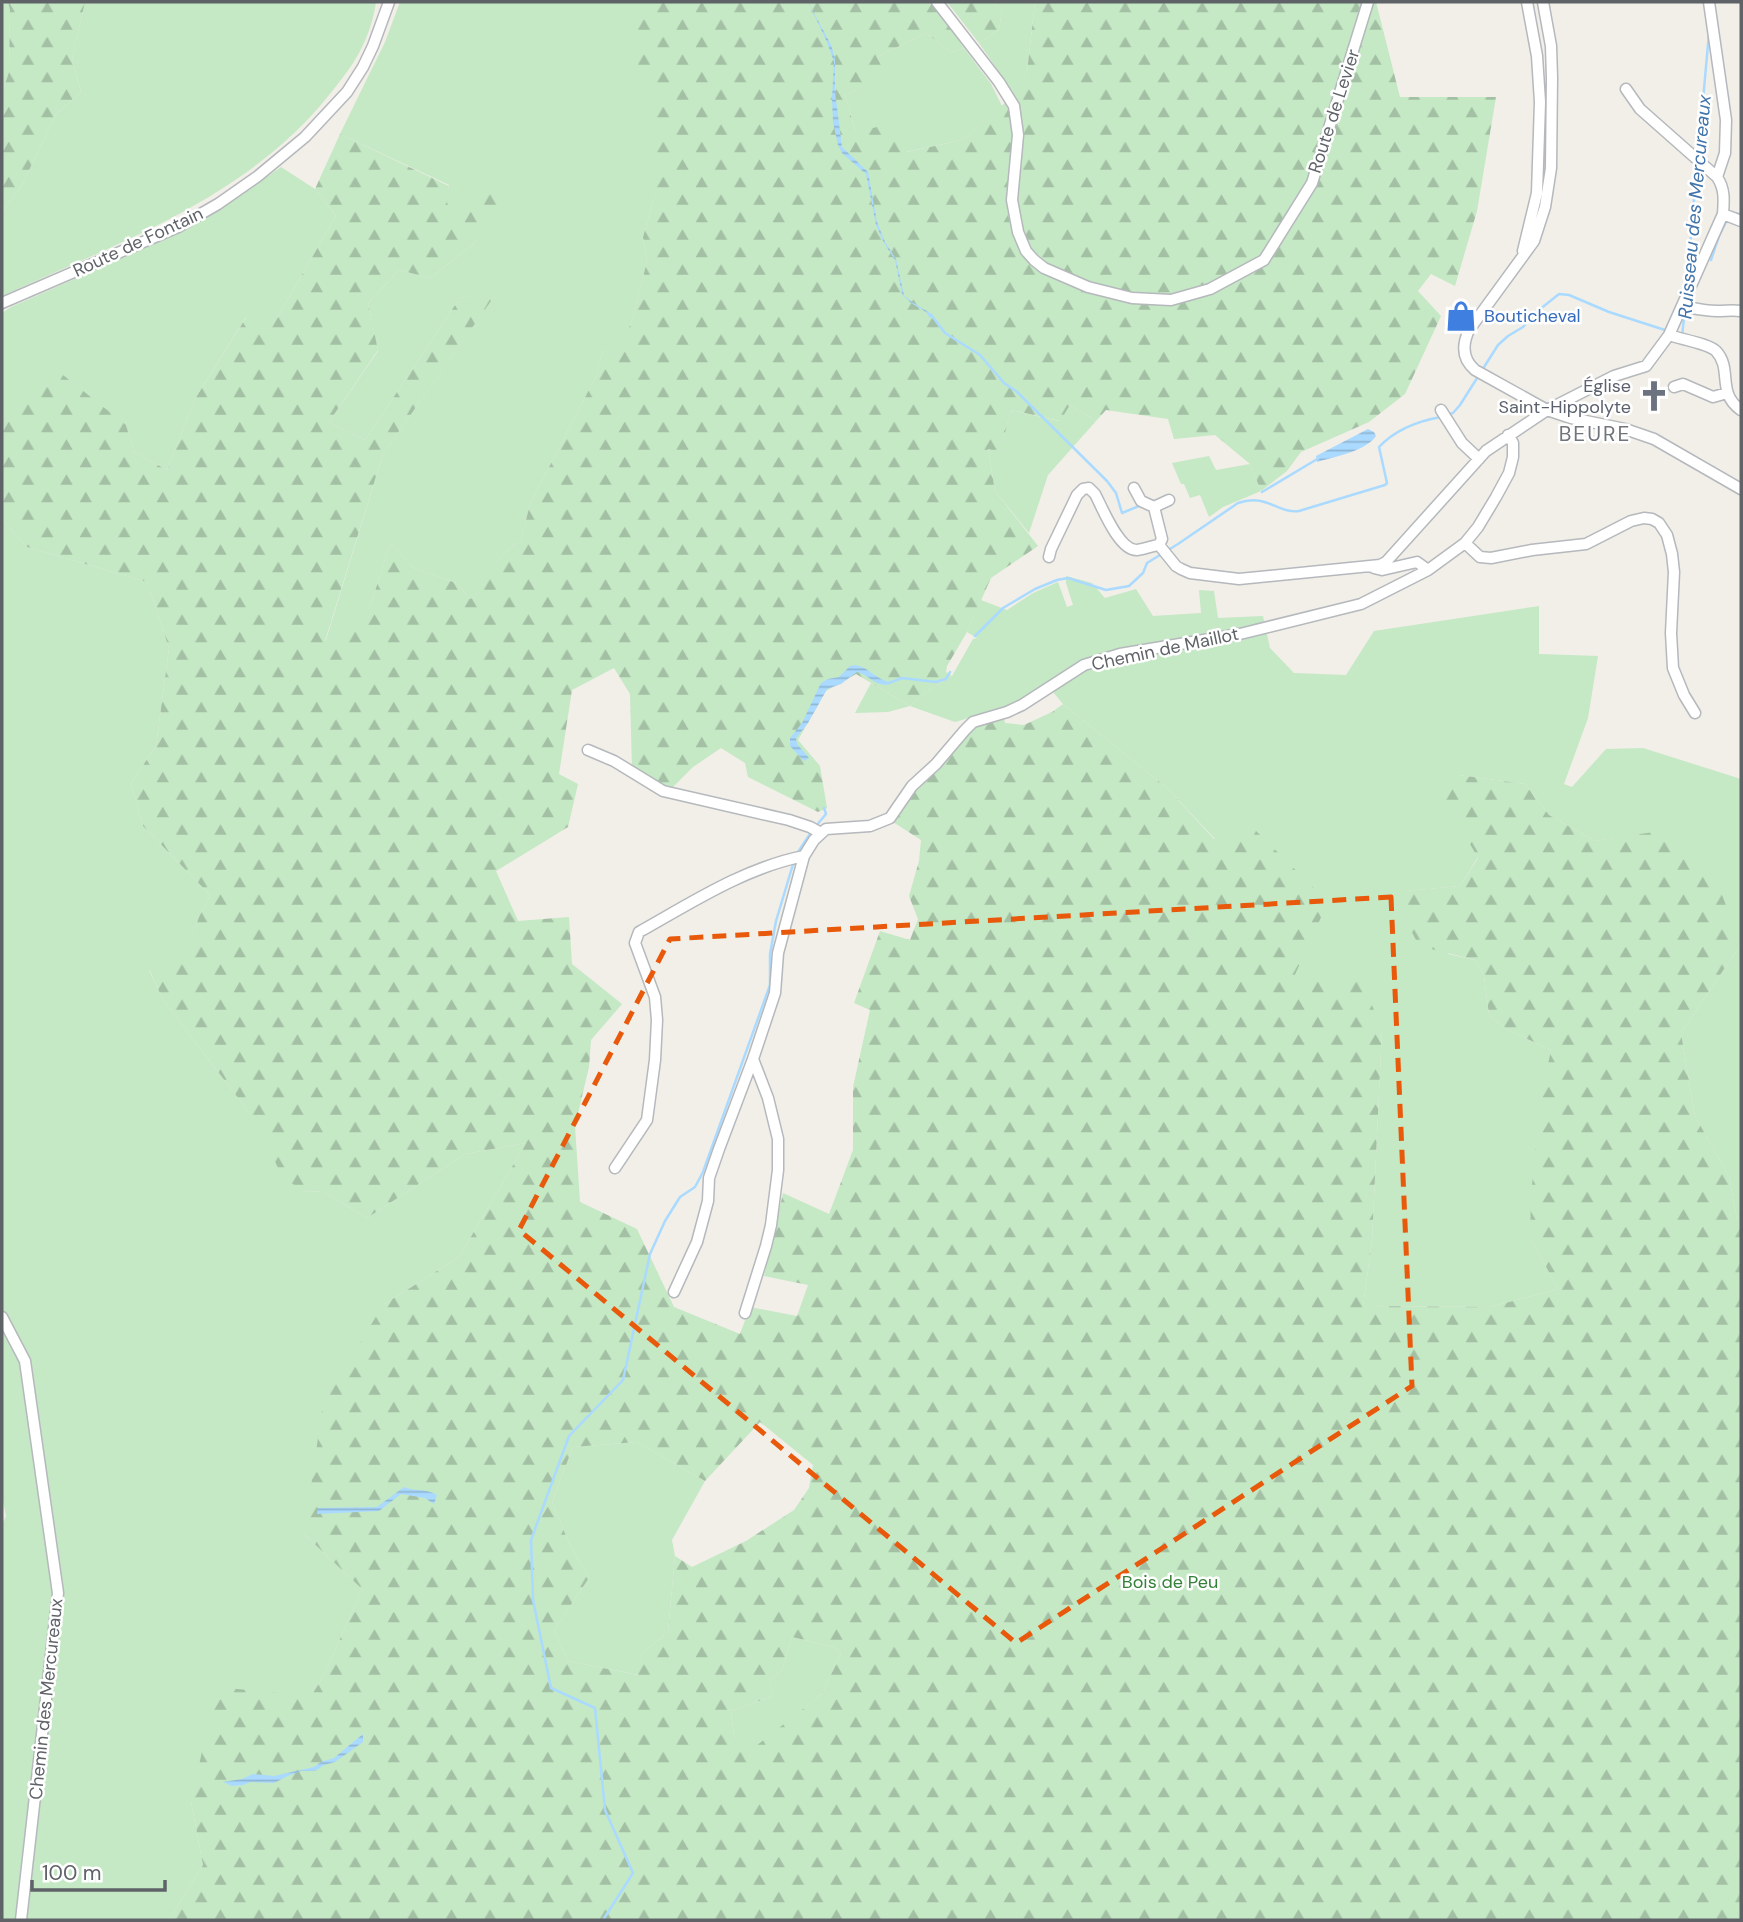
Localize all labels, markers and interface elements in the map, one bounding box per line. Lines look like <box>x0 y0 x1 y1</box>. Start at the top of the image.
street label: Route de Levier <box>1303 46 1365 176</box>
water label: Ruisseau des Mercureaux <box>1672 93 1717 320</box>
street label: Route de Fontain <box>69 201 207 283</box>
shop icon: Bouticheval <box>1444 299 1478 333</box>
place label: Bouticheval <box>1484 304 1581 328</box>
place label: Église Saint-Hippolyte <box>1498 374 1631 419</box>
church icon: Église Saint-Hippolyte <box>1637 379 1671 413</box>
district label: BEURE <box>1559 420 1631 448</box>
street label: Chemin de Maillot <box>1089 622 1241 676</box>
park label: Bois de Peu <box>1122 1570 1218 1594</box>
street label: Chemin des Mercureaux <box>23 1597 69 1801</box>
scale bar <box>32 1848 164 1892</box>
text: 100 m <box>42 1859 102 1887</box>

